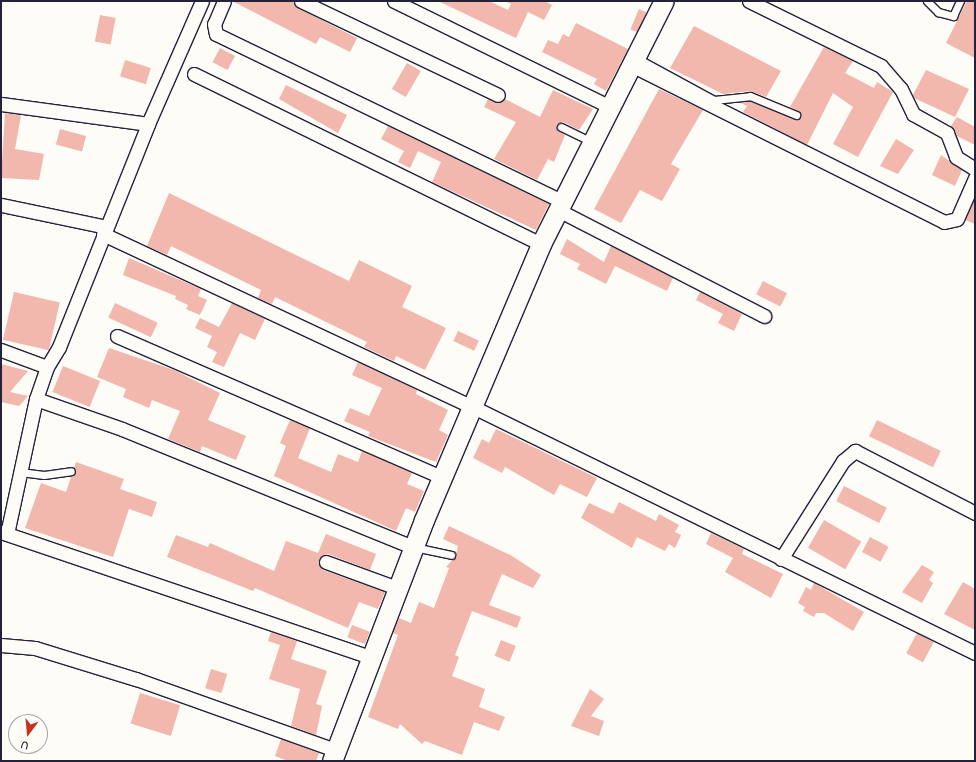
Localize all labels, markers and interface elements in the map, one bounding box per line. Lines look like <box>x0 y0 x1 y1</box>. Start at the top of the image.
north arrow <box>8 714 48 754</box>
text: U <box>20 738 30 752</box>

